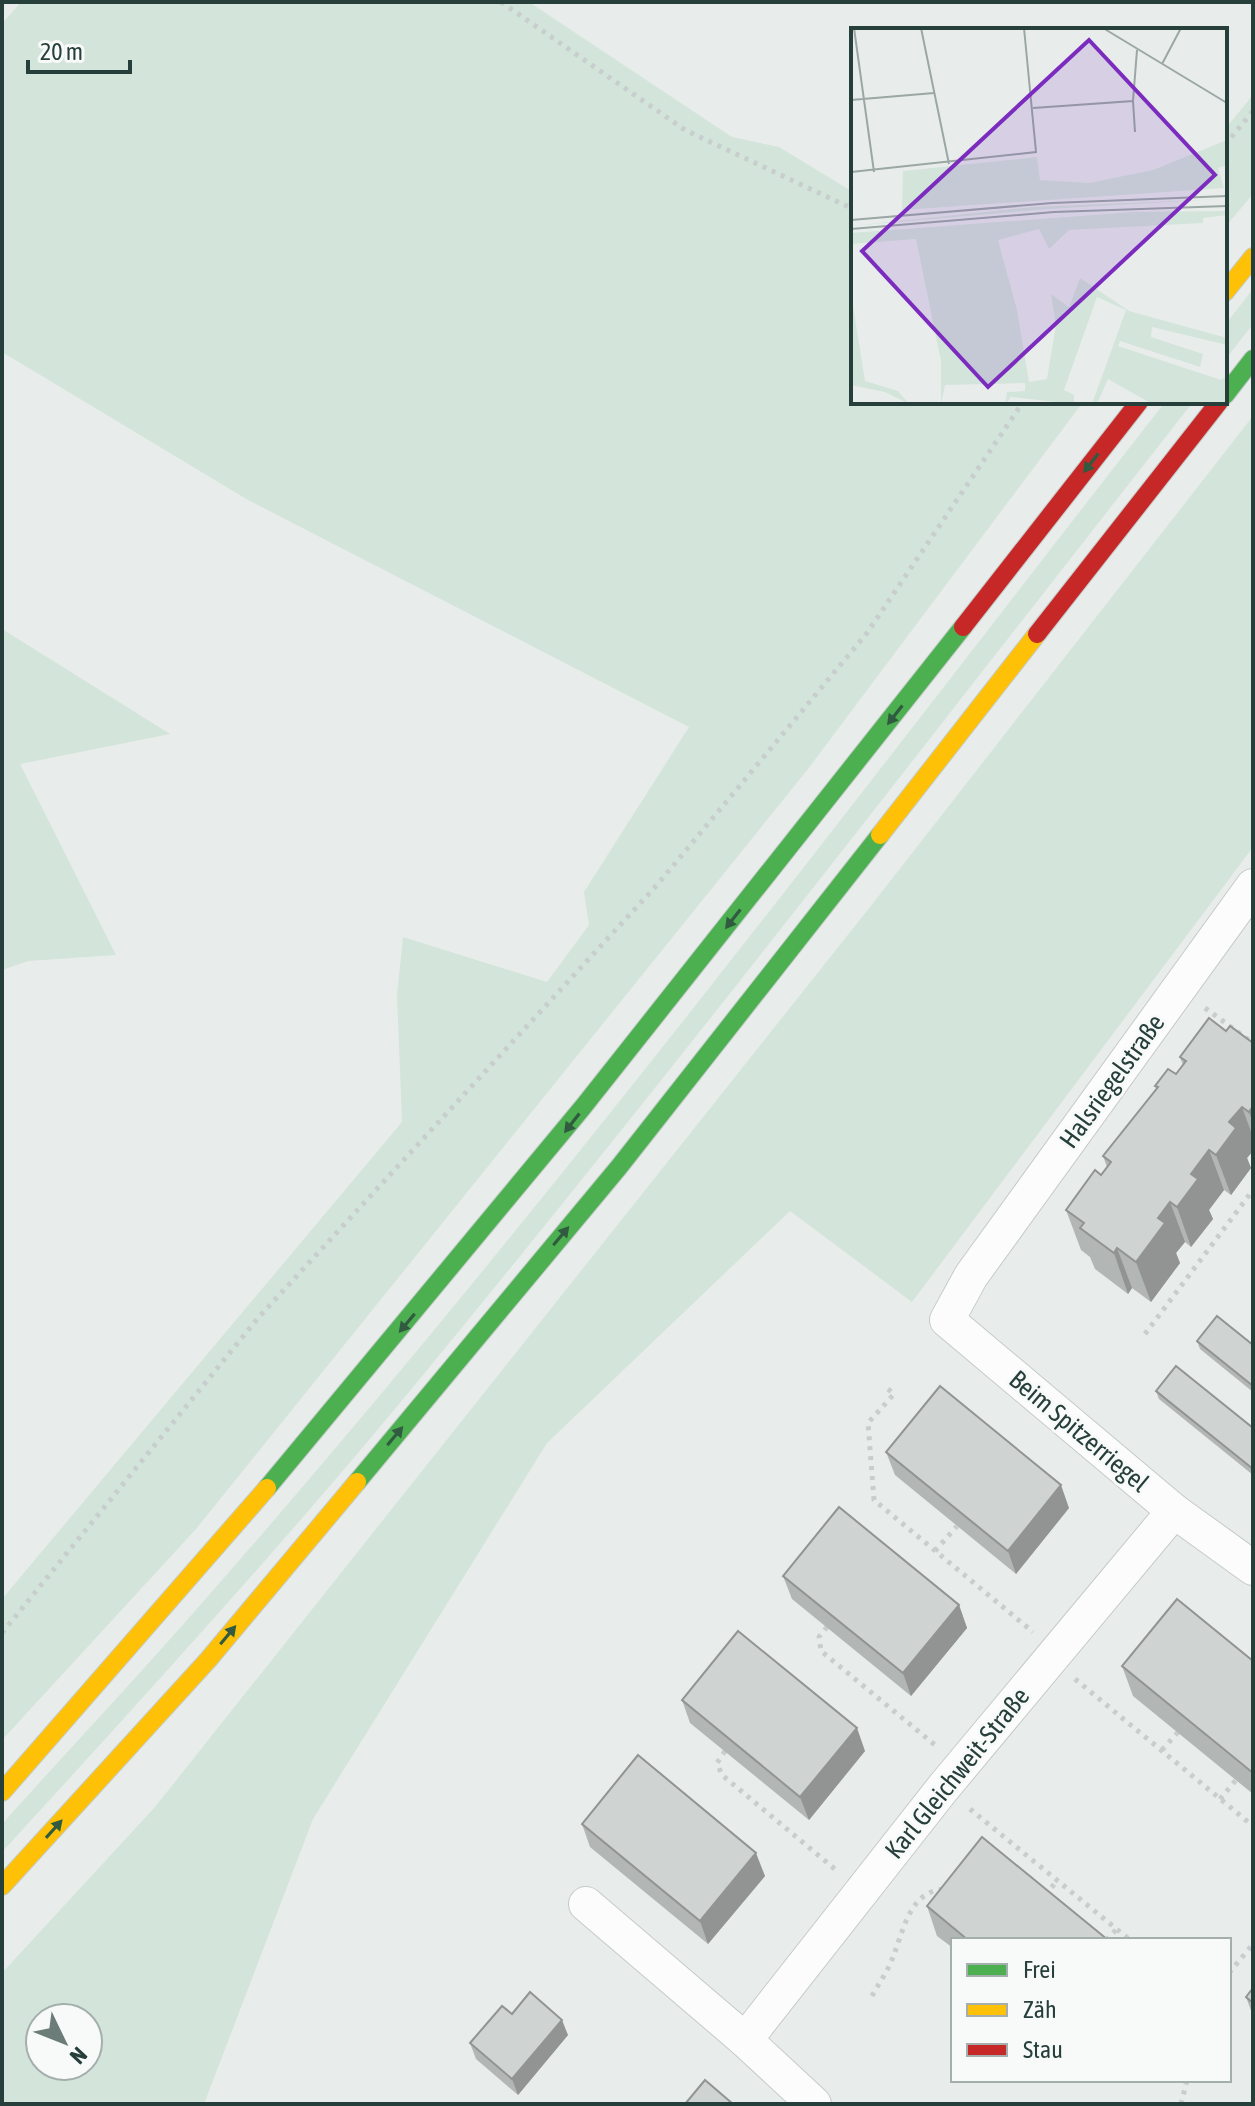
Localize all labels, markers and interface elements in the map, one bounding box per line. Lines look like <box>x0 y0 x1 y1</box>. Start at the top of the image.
scale bar <box>28 24 130 74</box>
inset map <box>851 28 1227 404</box>
text: 20 m <box>40 38 83 65</box>
one-way arrow <box>1084 453 1100 474</box>
one-way arrow <box>887 705 903 725</box>
one-way arrow <box>726 909 742 929</box>
street label: Halsriegelstraße <box>1053 1008 1171 1154</box>
one-way arrow <box>564 1113 581 1133</box>
one-way arrow <box>552 1226 569 1246</box>
one-way arrow <box>398 1313 415 1334</box>
street label: Beim Spitzerriegel <box>1003 1364 1155 1498</box>
one-way arrow <box>386 1426 403 1446</box>
one-way arrow <box>219 1626 236 1646</box>
street label: Karl Gleichweit-Straße <box>879 1681 1035 1865</box>
one-way arrow <box>45 1819 63 1838</box>
legend <box>951 1938 1231 2082</box>
text: Frei <box>1023 1956 1056 1983</box>
text: Zäh <box>1023 1996 1057 2023</box>
north arrow <box>24 2002 104 2082</box>
text: Stau <box>1023 2036 1063 2063</box>
text: N <box>65 2042 93 2069</box>

